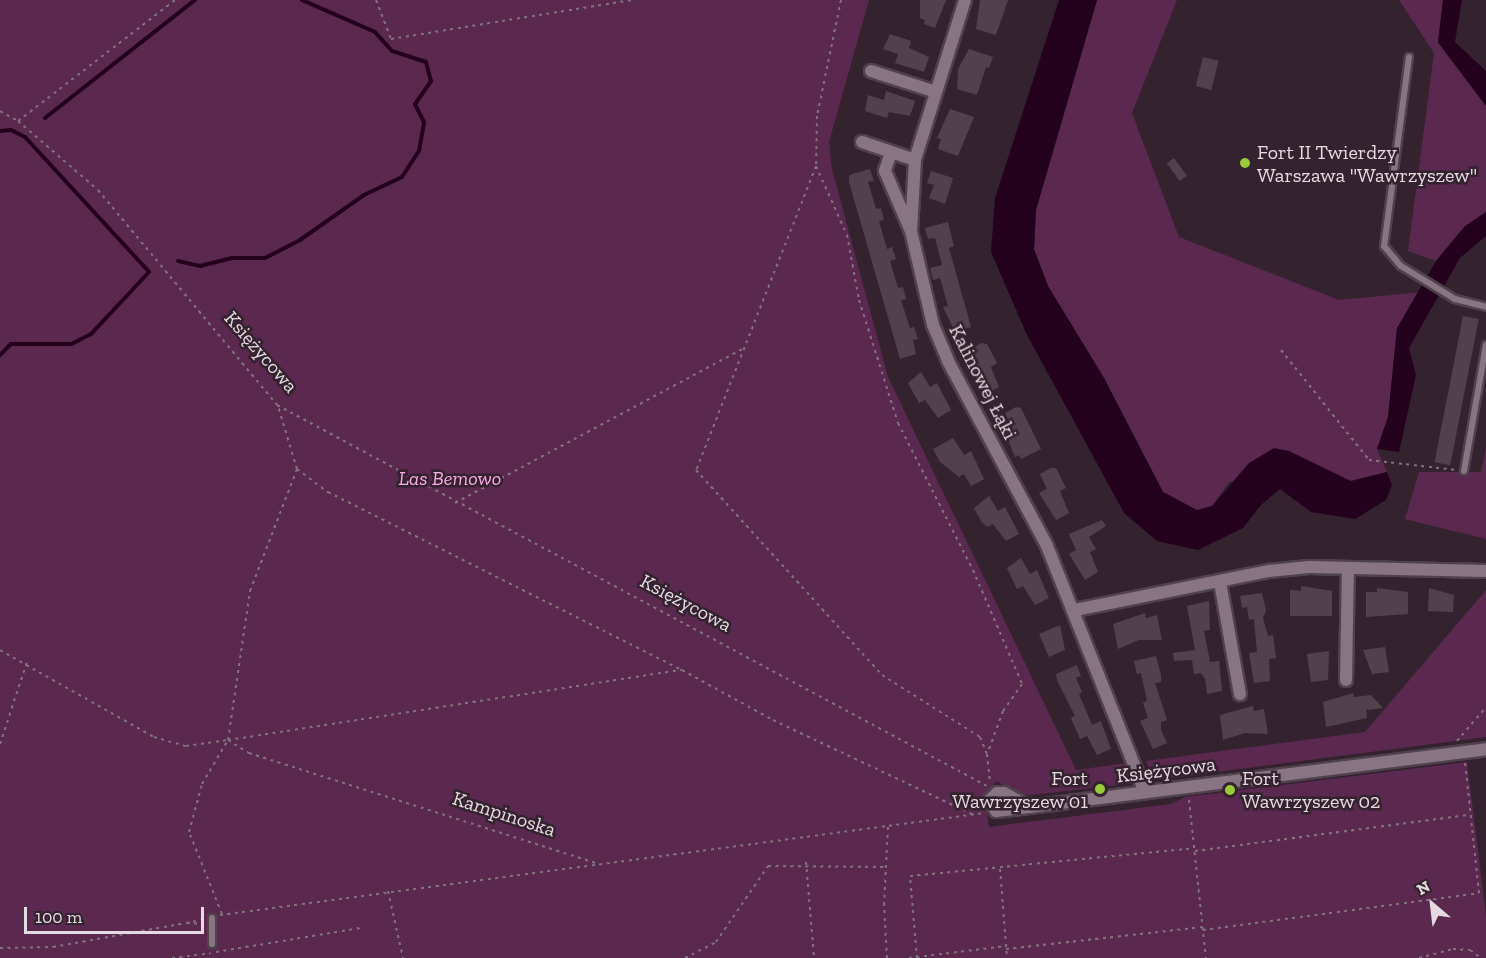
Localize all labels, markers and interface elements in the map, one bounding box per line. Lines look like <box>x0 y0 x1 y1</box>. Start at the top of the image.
place label: Fort II Twierdzy Warszawa "Wawrzyszew" <box>1257 140 1477 187</box>
marker: Fort II Twierdzy Warszawa "Wawrzyszew" <box>1238 156 1252 170</box>
street label: Księżycowa <box>219 306 303 398</box>
street label: Kalinowej Łąki <box>944 321 1022 443</box>
park label: Las Bemowo <box>399 466 501 490</box>
street label: Księżycowa <box>636 569 736 637</box>
street label: Księżycowa <box>1115 752 1217 788</box>
place label: Fort Wawrzyszew 01 <box>952 766 1088 813</box>
place label: Fort Wawrzyszew 02 <box>1242 766 1381 813</box>
marker: Fort Wawrzyszew 01 <box>1093 782 1107 796</box>
marker: Fort Wawrzyszew 02 <box>1223 783 1237 797</box>
street label: Kampinoska <box>449 786 559 842</box>
north arrow <box>1402 874 1462 934</box>
text: N <box>1413 876 1433 899</box>
scale bar <box>27 895 207 933</box>
text: 100 m <box>35 906 82 928</box>

